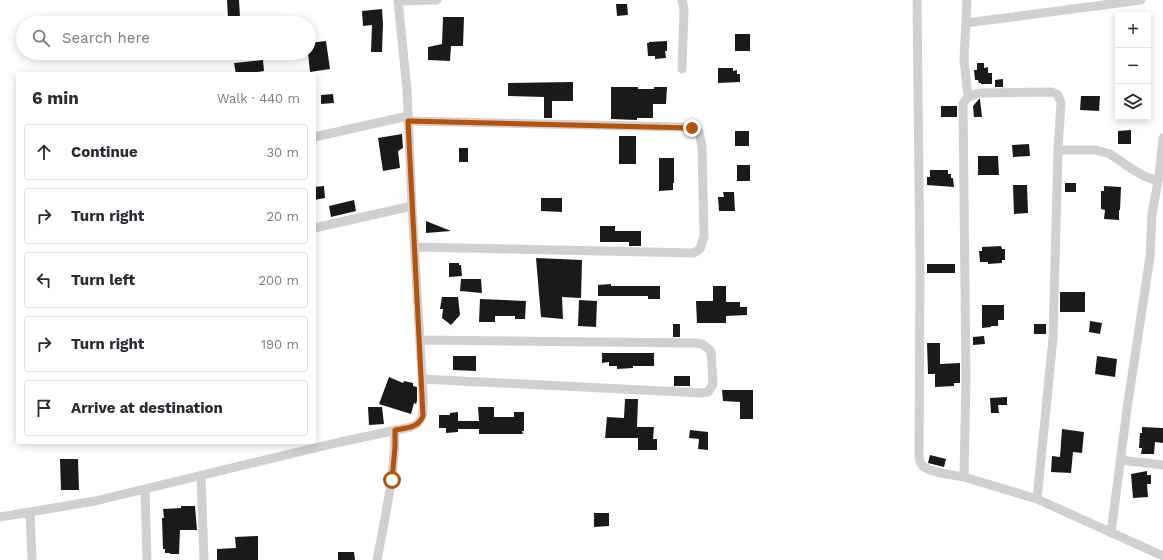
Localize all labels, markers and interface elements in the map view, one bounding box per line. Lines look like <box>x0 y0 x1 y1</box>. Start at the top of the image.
map controls <box>1115 12 1151 120</box>
button: + <box>1115 12 1151 48</box>
search box <box>16 16 316 60</box>
icon: search <box>30 27 52 49</box>
text: Search here <box>62 29 150 47</box>
button: − <box>1115 48 1151 84</box>
button: layers <box>1115 84 1151 120</box>
text: 6 min <box>32 88 79 108</box>
text: Walk · 440 m <box>217 91 300 106</box>
route end <box>683 119 701 137</box>
icon: ahead <box>33 141 55 163</box>
text: Continue <box>71 143 138 161</box>
text: 30 m <box>267 145 299 160</box>
icon: right <box>33 205 55 227</box>
text: Turn right <box>71 207 144 225</box>
text: 20 m <box>267 209 299 224</box>
icon: left <box>33 269 55 291</box>
text: Turn left <box>71 271 135 289</box>
text: 200 m <box>258 273 299 288</box>
icon: right <box>33 333 55 355</box>
text: Turn right <box>71 335 144 353</box>
text: 190 m <box>261 337 299 352</box>
icon: arrive <box>33 397 55 419</box>
text: Arrive at destination <box>71 399 223 417</box>
route start <box>383 471 401 489</box>

